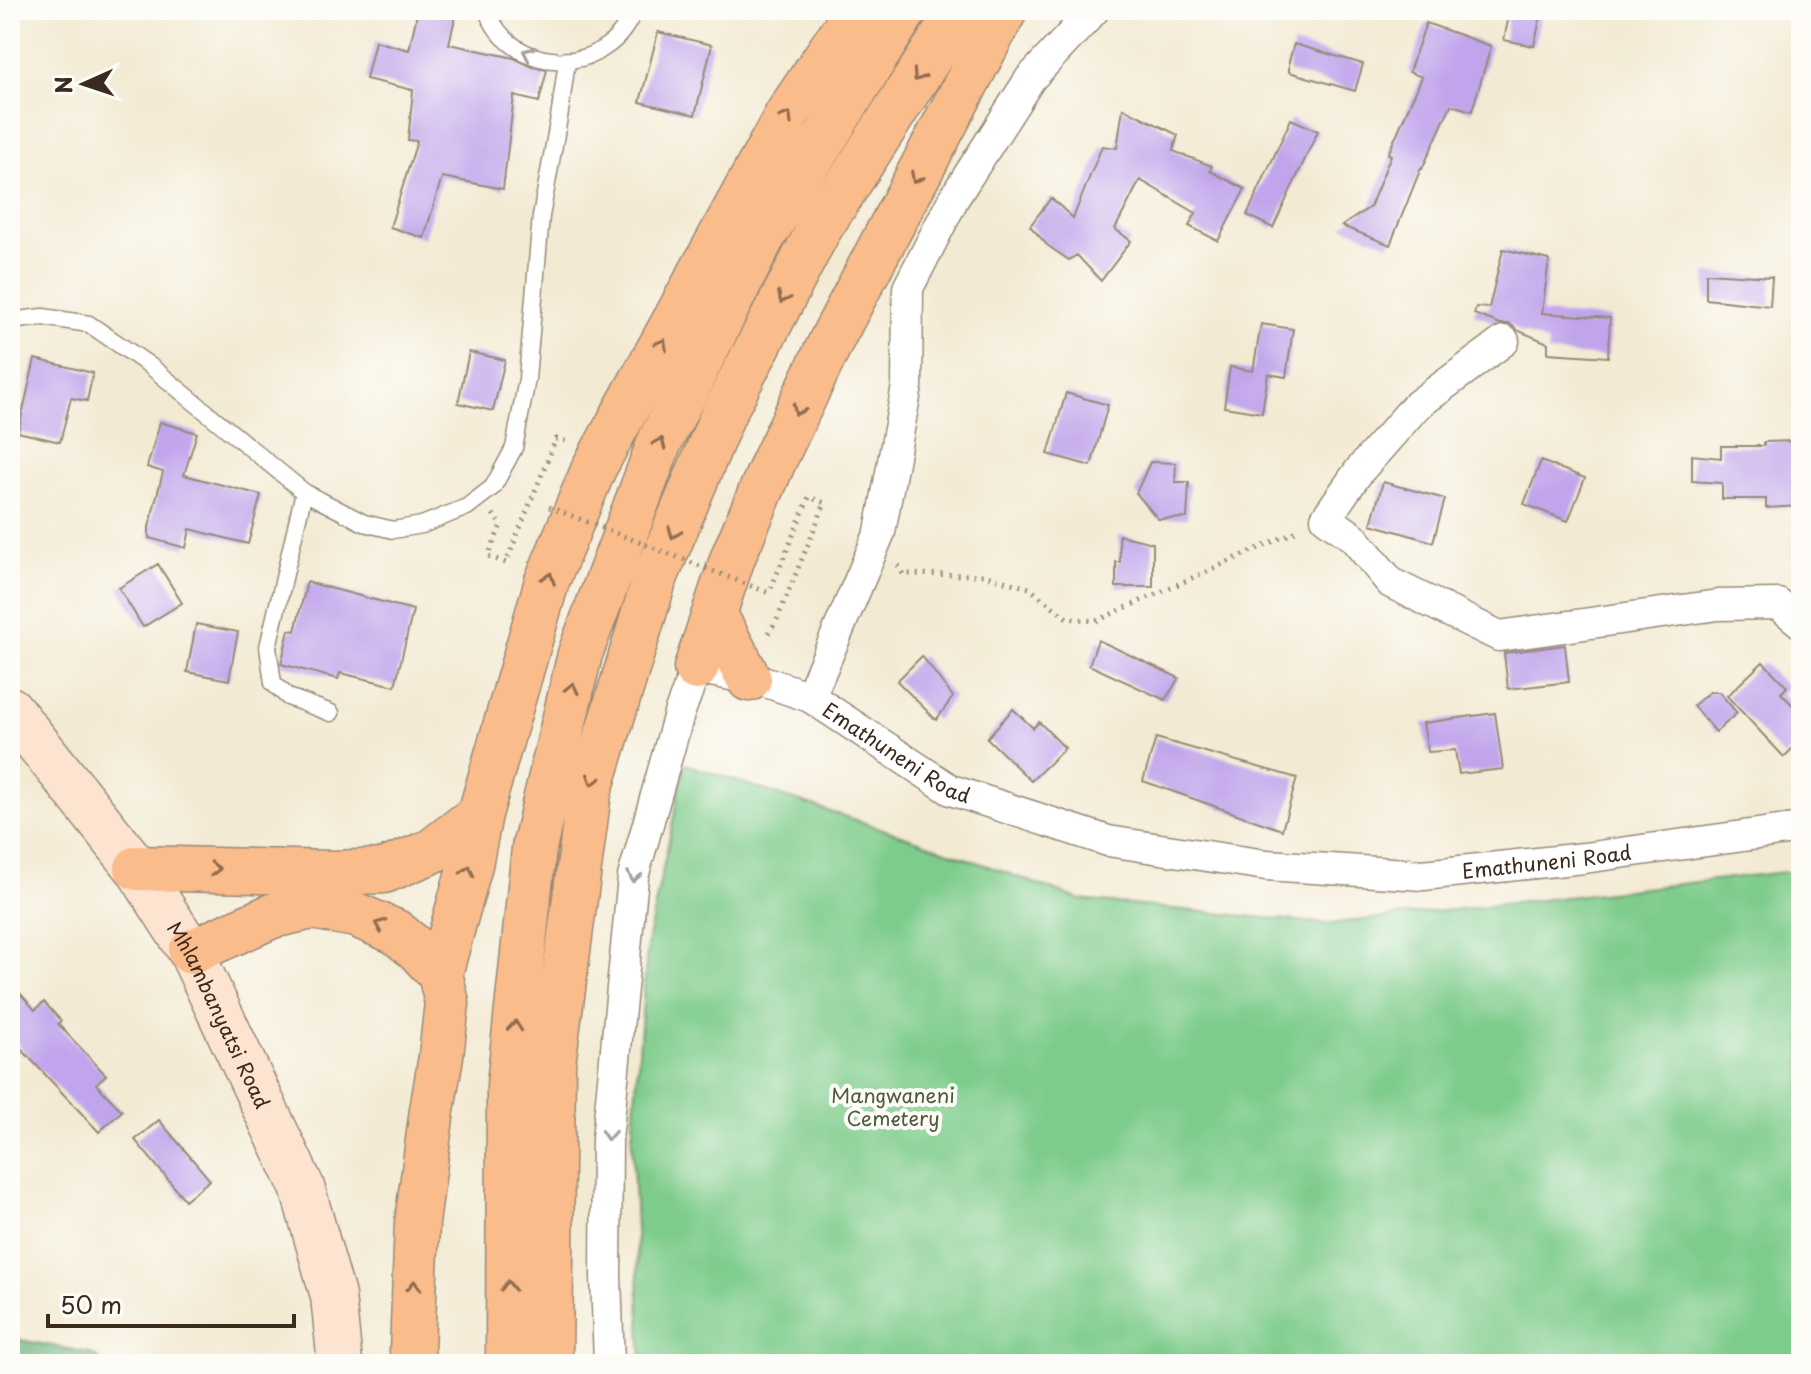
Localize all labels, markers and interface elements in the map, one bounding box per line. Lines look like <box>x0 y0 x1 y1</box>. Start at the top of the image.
north arrow <box>44 44 124 124</box>
one-way arrow <box>522 47 537 63</box>
one-way arrow <box>912 67 927 81</box>
text: N <box>46 76 79 95</box>
one-way arrow <box>777 111 793 125</box>
one-way arrow <box>911 170 926 185</box>
one-way arrow <box>778 289 793 304</box>
one-way arrow <box>652 338 667 353</box>
one-way arrow <box>792 402 808 416</box>
one-way arrow <box>650 437 666 451</box>
one-way arrow <box>667 525 683 539</box>
one-way arrow <box>539 572 556 586</box>
one-way arrow <box>563 681 580 695</box>
street label: Emathuneni Road <box>817 695 974 810</box>
one-way arrow <box>586 773 602 787</box>
street label: Emathuneni Road <box>1460 837 1633 886</box>
one-way arrow <box>209 860 222 878</box>
one-way arrow <box>458 865 475 879</box>
one-way arrow <box>627 870 644 884</box>
street label: Mhlambanyatsi Road <box>160 915 278 1113</box>
one-way arrow <box>374 919 389 935</box>
one-way arrow <box>507 1019 524 1032</box>
park label: Mangwaneni Cemetery <box>831 1080 955 1133</box>
one-way arrow <box>600 1129 617 1142</box>
scale bar <box>48 1278 294 1328</box>
one-way arrow <box>406 1279 423 1292</box>
one-way arrow <box>499 1279 517 1292</box>
text: 50 m <box>60 1286 122 1322</box>

